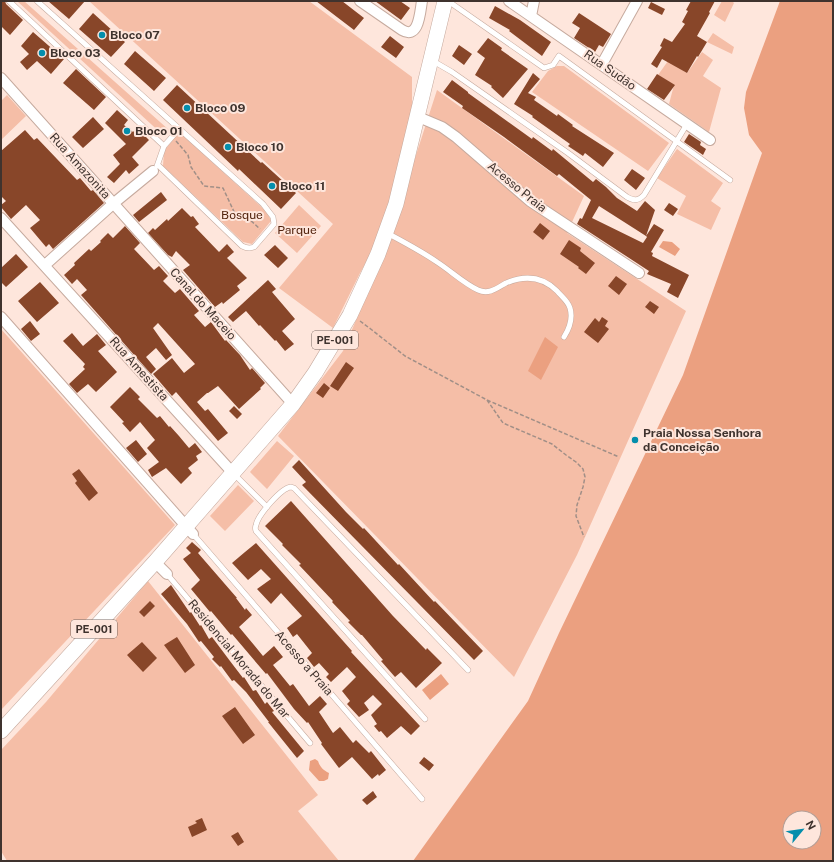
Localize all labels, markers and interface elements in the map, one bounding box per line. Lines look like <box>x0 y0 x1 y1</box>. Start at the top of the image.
place label: Bloco 07 <box>110 28 160 42</box>
marker: Bloco 07 <box>97 30 107 40</box>
place label: Bloco 03 <box>50 46 101 60</box>
street label: Rua Sudão <box>581 47 639 93</box>
marker: Bloco 03 <box>37 48 47 58</box>
place label: Bloco 09 <box>195 101 246 115</box>
marker: Bloco 09 <box>182 103 192 113</box>
place label: Bloco 01 <box>135 124 183 138</box>
marker: Bloco 01 <box>122 126 132 136</box>
street label: Rua Amazonita <box>47 130 113 202</box>
place label: Bloco 10 <box>236 140 284 154</box>
marker: Bloco 10 <box>223 142 233 152</box>
street label: Acesso Praia <box>485 159 549 215</box>
place label: Bloco 11 <box>280 179 325 193</box>
marker: Bloco 11 <box>267 181 277 191</box>
park label: Bosque <box>221 208 263 222</box>
park label: Parque <box>277 223 317 237</box>
street label: Canal do Maceio <box>167 265 239 343</box>
road number: PE-001 <box>312 331 358 349</box>
street label: Rua Amestista <box>107 334 171 404</box>
place label: Praia Nossa Senhora da Conceição <box>643 426 762 454</box>
marker: Praia Nossa Senhora da Conceição <box>630 435 640 445</box>
street label: Residencial Morada do Mar <box>185 597 293 722</box>
road number: PE-001 <box>71 620 117 638</box>
street label: Acesso a Praia <box>272 628 336 698</box>
north arrow <box>782 810 822 850</box>
text: N <box>803 818 818 832</box>

